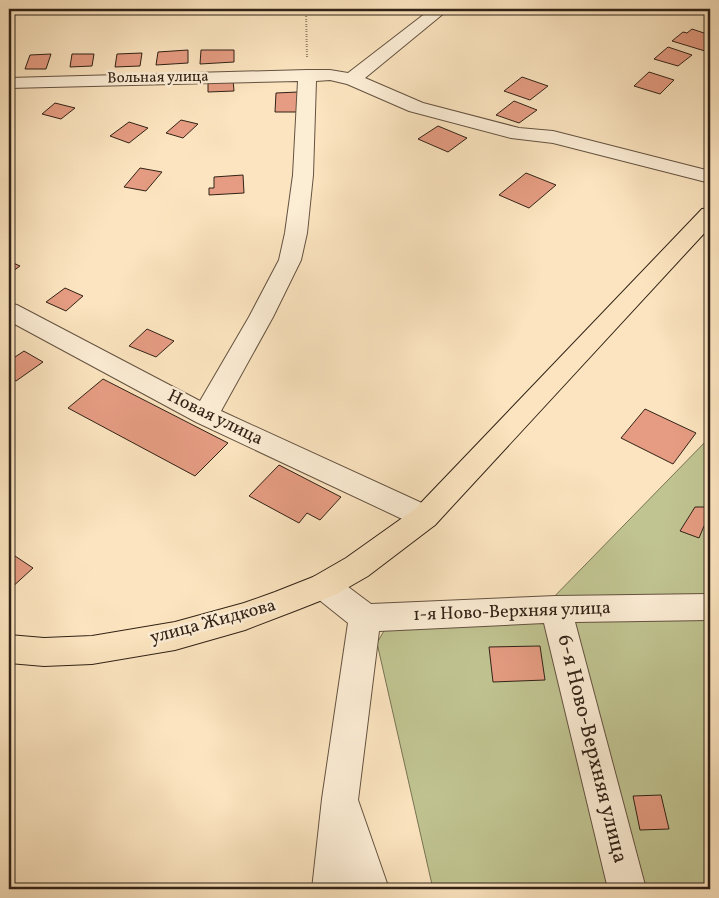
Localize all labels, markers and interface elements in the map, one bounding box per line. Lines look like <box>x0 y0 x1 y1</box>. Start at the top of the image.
street label: Вольная улица <box>107 67 209 89</box>
street label: Новая улица <box>163 384 267 452</box>
street label: улица Жидкова <box>147 593 279 651</box>
street label: 1-я Ново-Верхняя улица <box>413 596 611 628</box>
street label: 6-я Ново-Верхняя улица <box>550 632 634 866</box>

